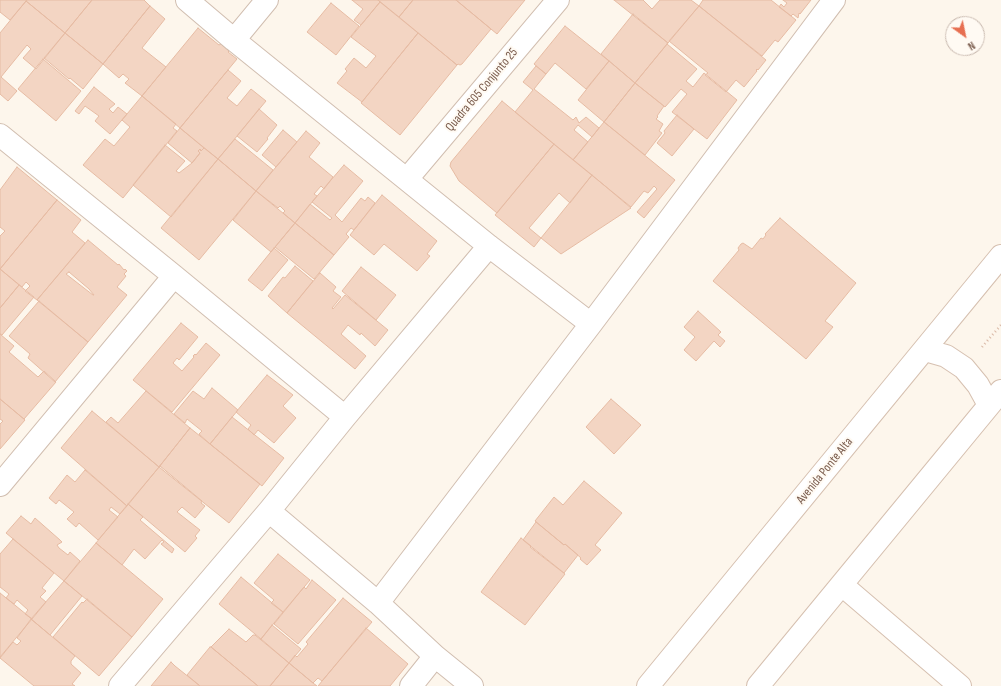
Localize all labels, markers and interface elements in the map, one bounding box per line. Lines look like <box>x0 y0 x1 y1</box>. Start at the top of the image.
north arrow <box>945 16 985 56</box>
text: N <box>965 39 977 53</box>
street label: Quadra 605 Conjunto 25 <box>443 45 521 135</box>
street label: Avenida Ponte Alta <box>794 435 856 507</box>

